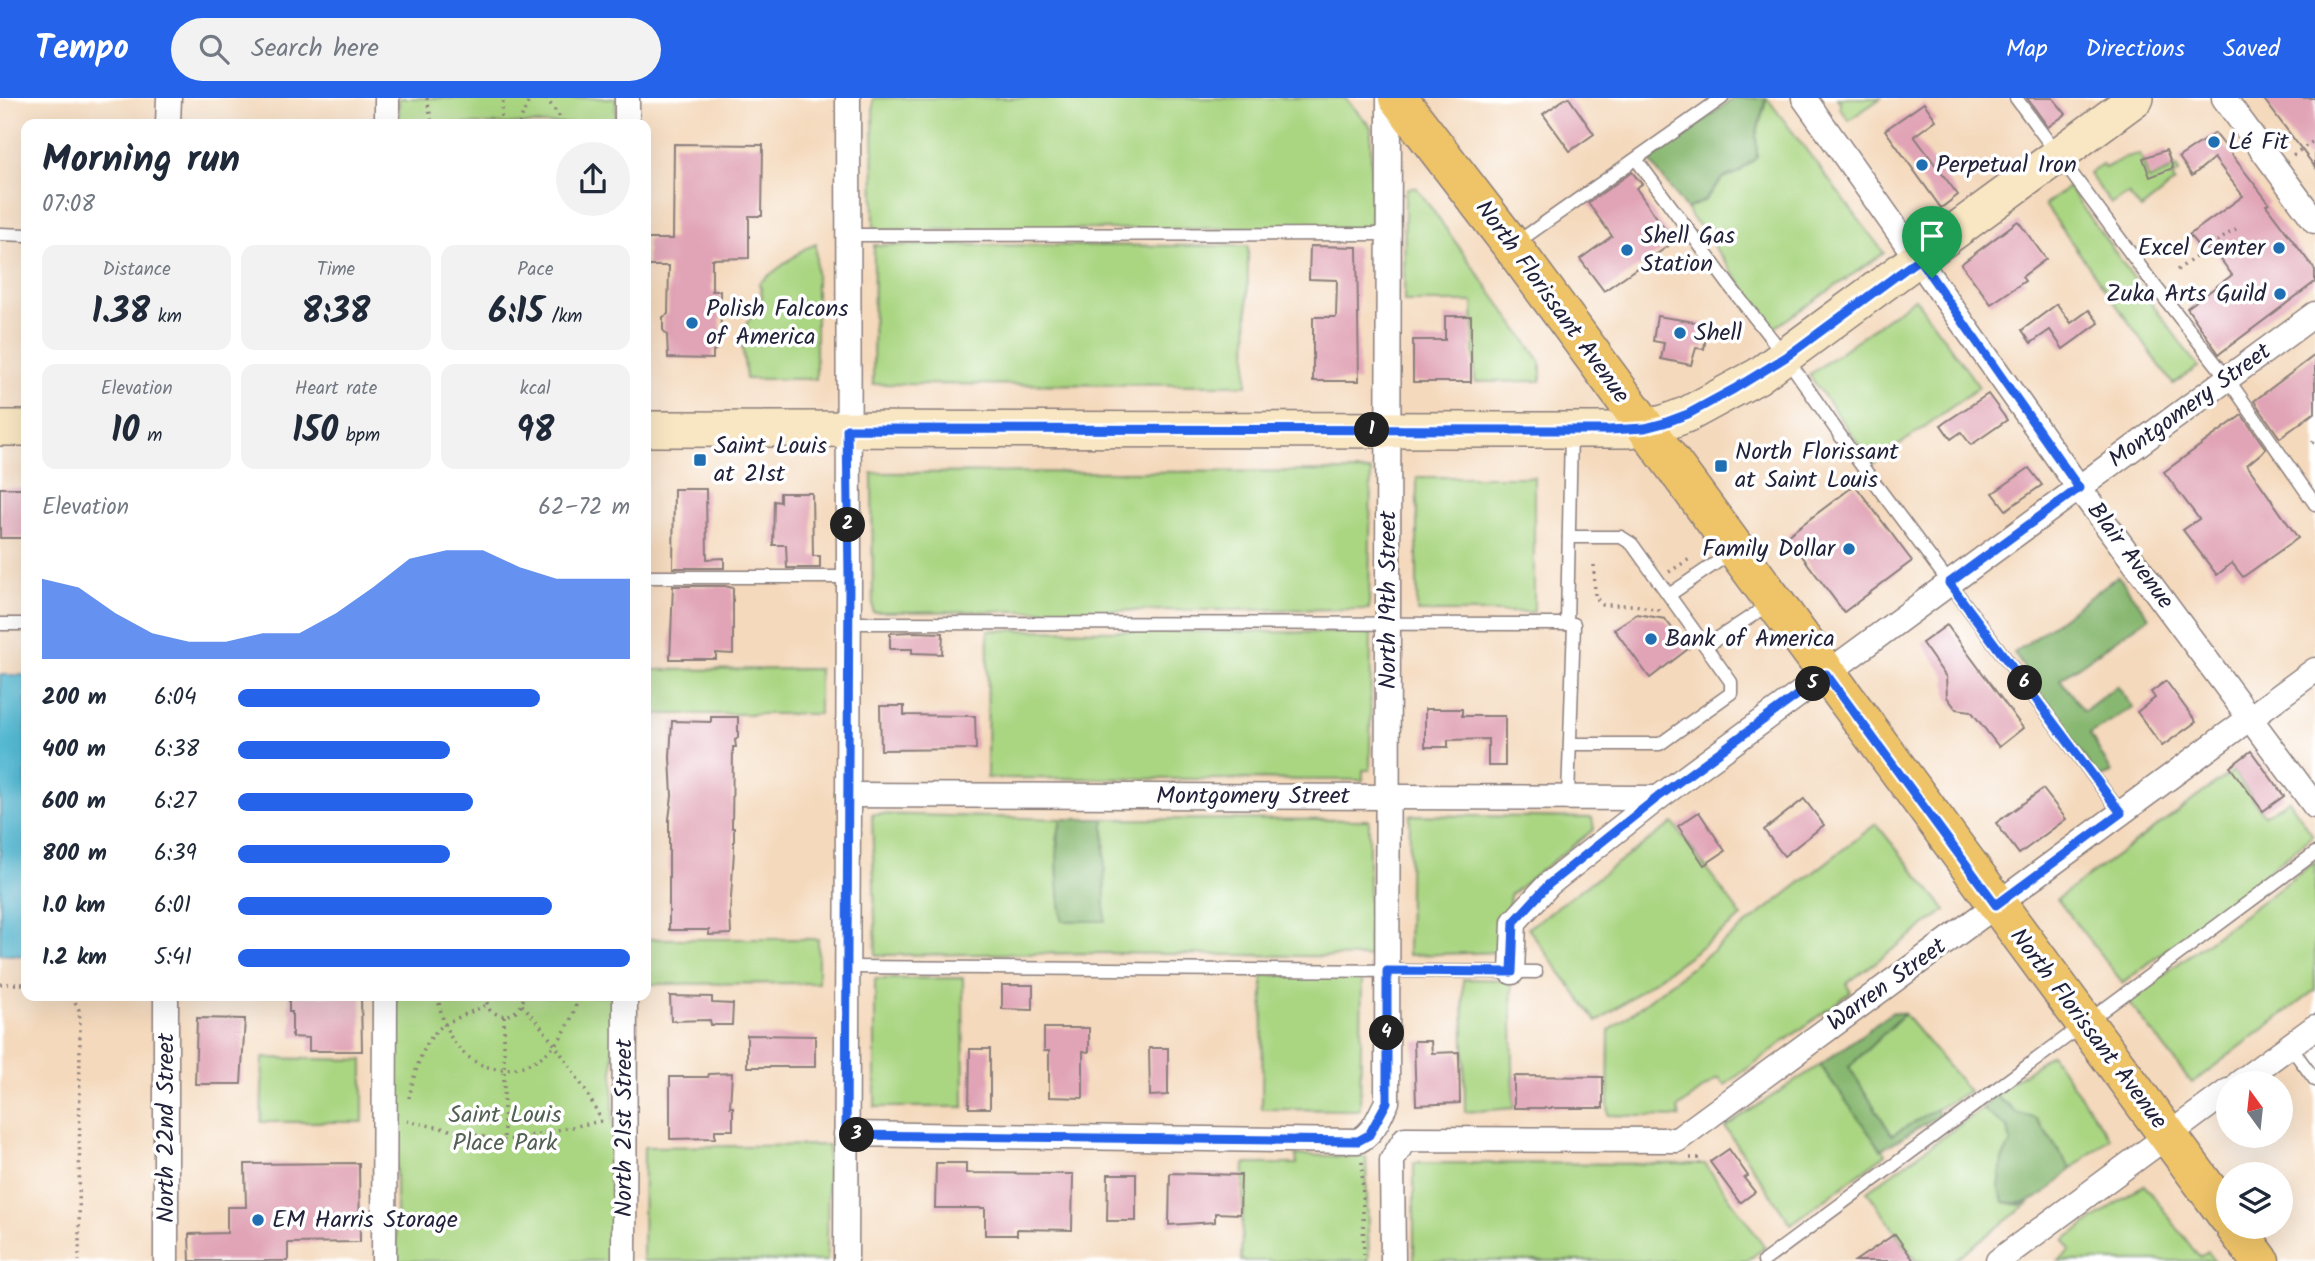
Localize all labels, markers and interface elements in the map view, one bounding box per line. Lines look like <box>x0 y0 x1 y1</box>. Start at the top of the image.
search box <box>171 18 661 81</box>
text: Tempo <box>35 23 129 76</box>
text: Search here <box>251 28 379 70</box>
icon: search <box>195 30 233 68</box>
text: Map <box>2006 30 2048 69</box>
text: Directions <box>2086 30 2185 69</box>
text: Saved <box>2223 30 2280 69</box>
place label: Lé Fit <box>2228 123 2290 162</box>
text: Morning run <box>42 131 240 191</box>
marker: Lé Fit <box>2206 134 2222 150</box>
button: share <box>556 142 630 216</box>
place label: Perpetual Iron <box>1936 146 2077 185</box>
marker: Perpetual Iron <box>1914 157 1930 173</box>
text: 07:08 <box>42 187 95 223</box>
street label: North Florissant Avenue <box>1465 192 1640 412</box>
pin <box>1902 206 1962 278</box>
place label: Shell Gas Station <box>1641 217 1735 284</box>
icon: arrive <box>1913 217 1951 255</box>
place label: Excel Center <box>2138 229 2267 268</box>
marker: Excel Center <box>2271 240 2287 256</box>
marker: Shell Gas Station <box>1619 242 1635 258</box>
text: Distance <box>103 255 171 285</box>
text: Time <box>317 255 355 285</box>
text: Pace <box>517 255 553 285</box>
place label: Zuka Arts Guild <box>2106 275 2267 314</box>
text: 1.38 <box>92 285 150 341</box>
text: 8:38 <box>301 285 371 341</box>
text: 6:15 <box>488 285 544 341</box>
marker: Zuka Arts Guild <box>2272 286 2288 302</box>
place label: Polish Falcons of America <box>706 290 848 357</box>
text: km <box>150 302 182 332</box>
text: /km <box>544 302 582 332</box>
place label: Shell <box>1694 314 1742 353</box>
marker: Polish Falcons of America <box>684 315 700 331</box>
marker: Shell <box>1672 325 1688 341</box>
street label: Montgomery Street <box>2100 333 2280 479</box>
text: Elevation <box>101 374 173 404</box>
text: Heart rate <box>295 374 377 404</box>
text: kcal <box>520 374 551 404</box>
text: 10 <box>111 404 140 460</box>
text: 150 <box>292 404 338 460</box>
text: 98 <box>516 404 555 460</box>
pin: 1 <box>1354 412 1390 448</box>
text: 1 <box>1369 414 1374 444</box>
text: m <box>140 421 162 451</box>
text: bpm <box>338 421 380 451</box>
place label: Saint Louis at 21st <box>714 427 827 494</box>
place label: North Florissant at Saint Louis <box>1735 433 1899 500</box>
marker: Saint Louis at 21st <box>692 452 708 468</box>
marker: North Florissant at Saint Louis <box>1713 458 1729 474</box>
text: Elevation <box>42 490 129 526</box>
text: 62–72 m <box>538 490 630 526</box>
street label: Blair Avenue <box>2076 494 2184 618</box>
pin: 2 <box>830 508 866 542</box>
text: 2 <box>842 509 853 539</box>
street label: North 19th Street <box>1369 510 1408 689</box>
place label: Family Dollar <box>1702 530 1837 569</box>
marker: Family Dollar <box>1841 541 1857 557</box>
place label: Bank of America <box>1665 620 1835 659</box>
marker: Bank of America <box>1643 631 1659 647</box>
pin: 5 <box>1796 666 1830 702</box>
pin: 6 <box>2008 666 2042 700</box>
text: 6 <box>2019 667 2030 697</box>
text: 5 <box>1808 668 1817 698</box>
text: 200 m <box>42 680 107 716</box>
text: 6:04 <box>154 680 197 716</box>
text: 400 m <box>42 732 106 768</box>
text: 6:38 <box>154 732 199 768</box>
street label: Montgomery Street <box>1156 777 1351 816</box>
text: 600 m <box>42 784 106 820</box>
text: 6:27 <box>154 784 196 820</box>
text: 800 m <box>42 836 107 872</box>
text: 6:39 <box>154 836 197 872</box>
text: 1.0 km <box>42 888 105 924</box>
text: 6:01 <box>154 888 191 924</box>
street label: North Florissant Avenue <box>1999 920 2177 1138</box>
street label: Warren Street <box>1819 928 1956 1042</box>
text: 1.2 km <box>42 940 107 976</box>
text: 5:41 <box>154 940 192 976</box>
pin: 4 <box>1370 1016 1404 1051</box>
text: 4 <box>1381 1017 1392 1047</box>
street label: North 22nd Street <box>147 1032 186 1223</box>
street label: North 21st Street <box>605 1038 644 1217</box>
north arrow <box>2216 1071 2292 1148</box>
map controls <box>2216 1071 2293 1239</box>
park label: Saint Louis Place Park <box>449 1096 561 1163</box>
pin: 3 <box>840 1118 874 1152</box>
text: 3 <box>851 1119 862 1149</box>
button: layers <box>2216 1162 2293 1239</box>
place label: EM Harris Storage <box>272 1201 458 1240</box>
marker: EM Harris Storage <box>250 1212 266 1228</box>

